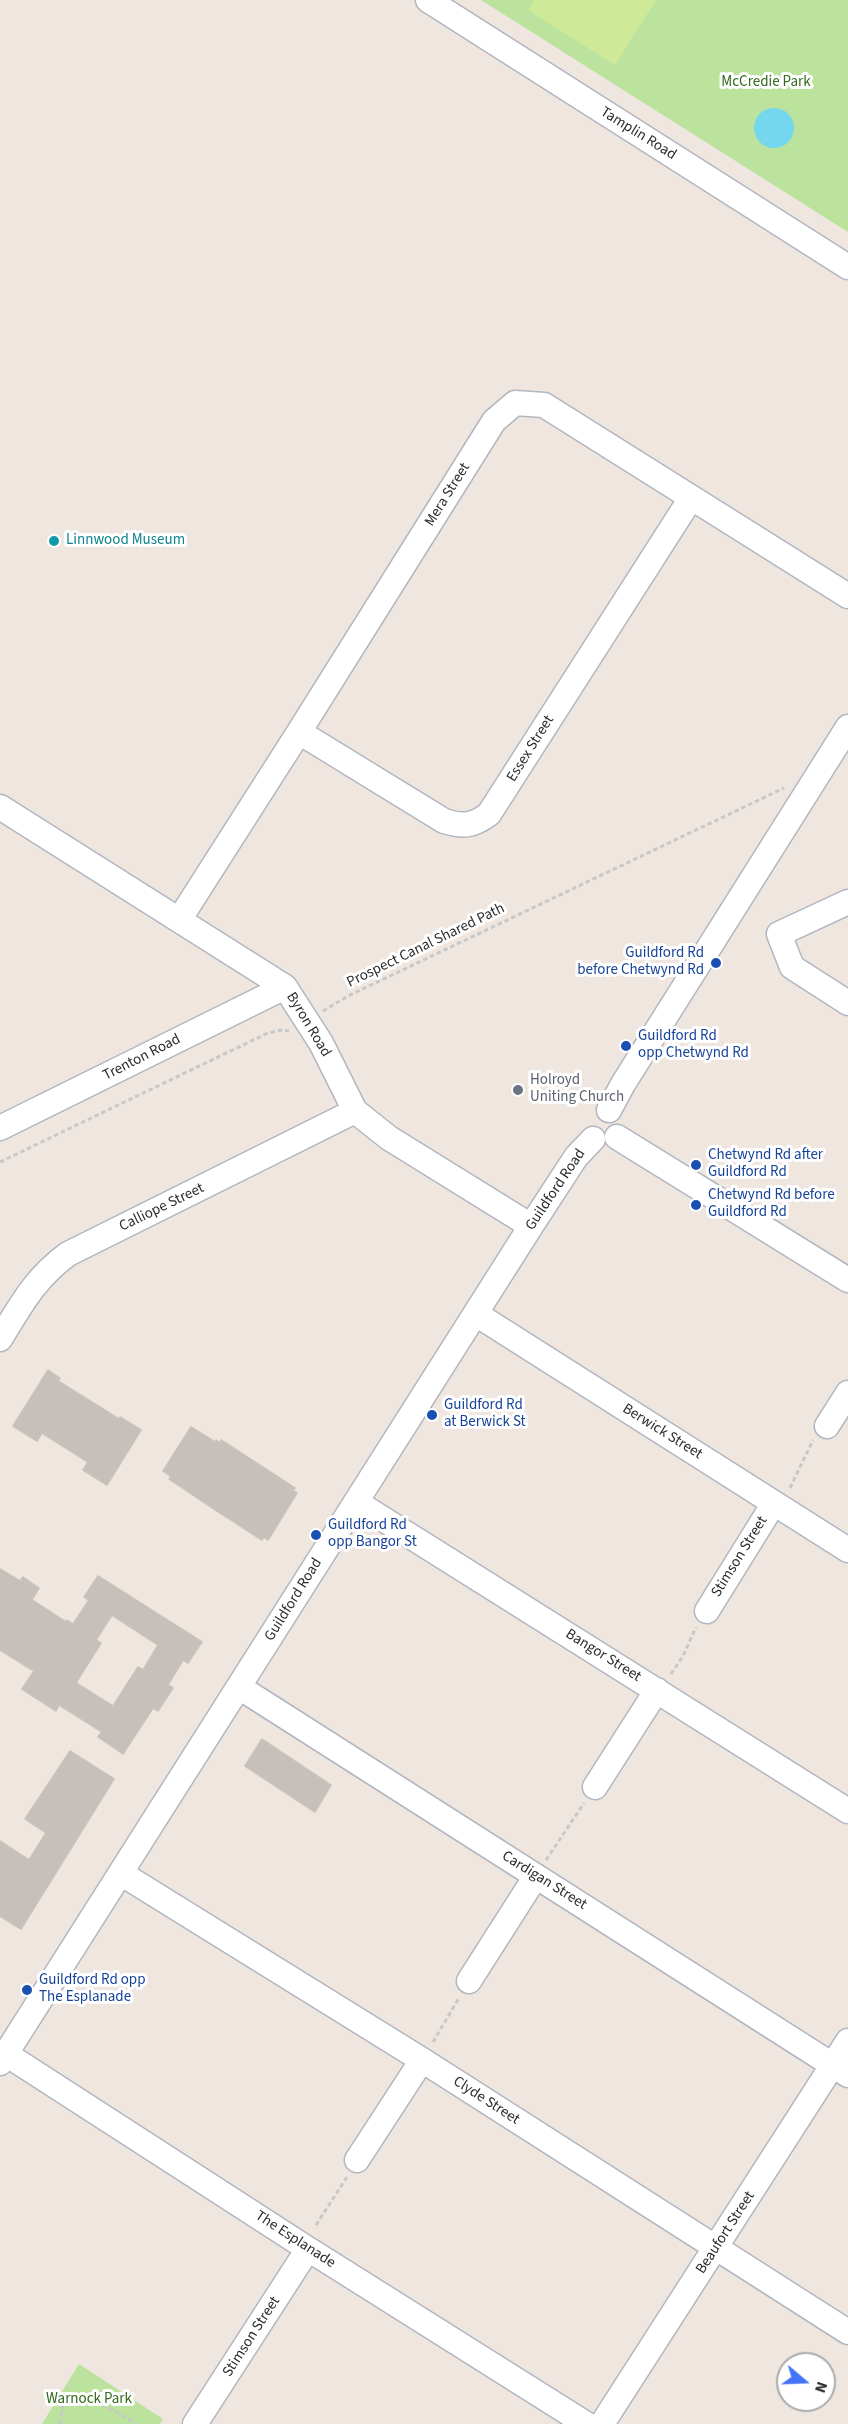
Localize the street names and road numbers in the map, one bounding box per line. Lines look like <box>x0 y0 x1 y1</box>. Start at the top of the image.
street label: Tamplin Road <box>597 104 679 164</box>
street label: Mera Street <box>421 460 475 530</box>
street label: Essex Street <box>503 712 559 786</box>
street label: Prospect Canal Shared Path <box>344 900 508 992</box>
street label: Byron Road <box>282 989 334 1061</box>
street label: Trenton Road <box>100 1031 184 1085</box>
street label: Guildford Road <box>522 1146 590 1234</box>
street label: Calliope Street <box>117 1180 207 1236</box>
street label: Berwick Street <box>619 1400 705 1464</box>
street label: Stimson Street <box>708 1513 772 1601</box>
street label: Guildford Road <box>261 1555 327 1645</box>
street label: Bangor Street <box>562 1626 644 1686</box>
street label: Cardigan Street <box>498 1848 590 1914</box>
street label: Clyde Street <box>449 2073 523 2129</box>
street label: Beaufort Street <box>693 2188 759 2278</box>
street label: The Esplanade <box>251 2207 339 2273</box>
street label: Stimson Street <box>219 2293 285 2381</box>

